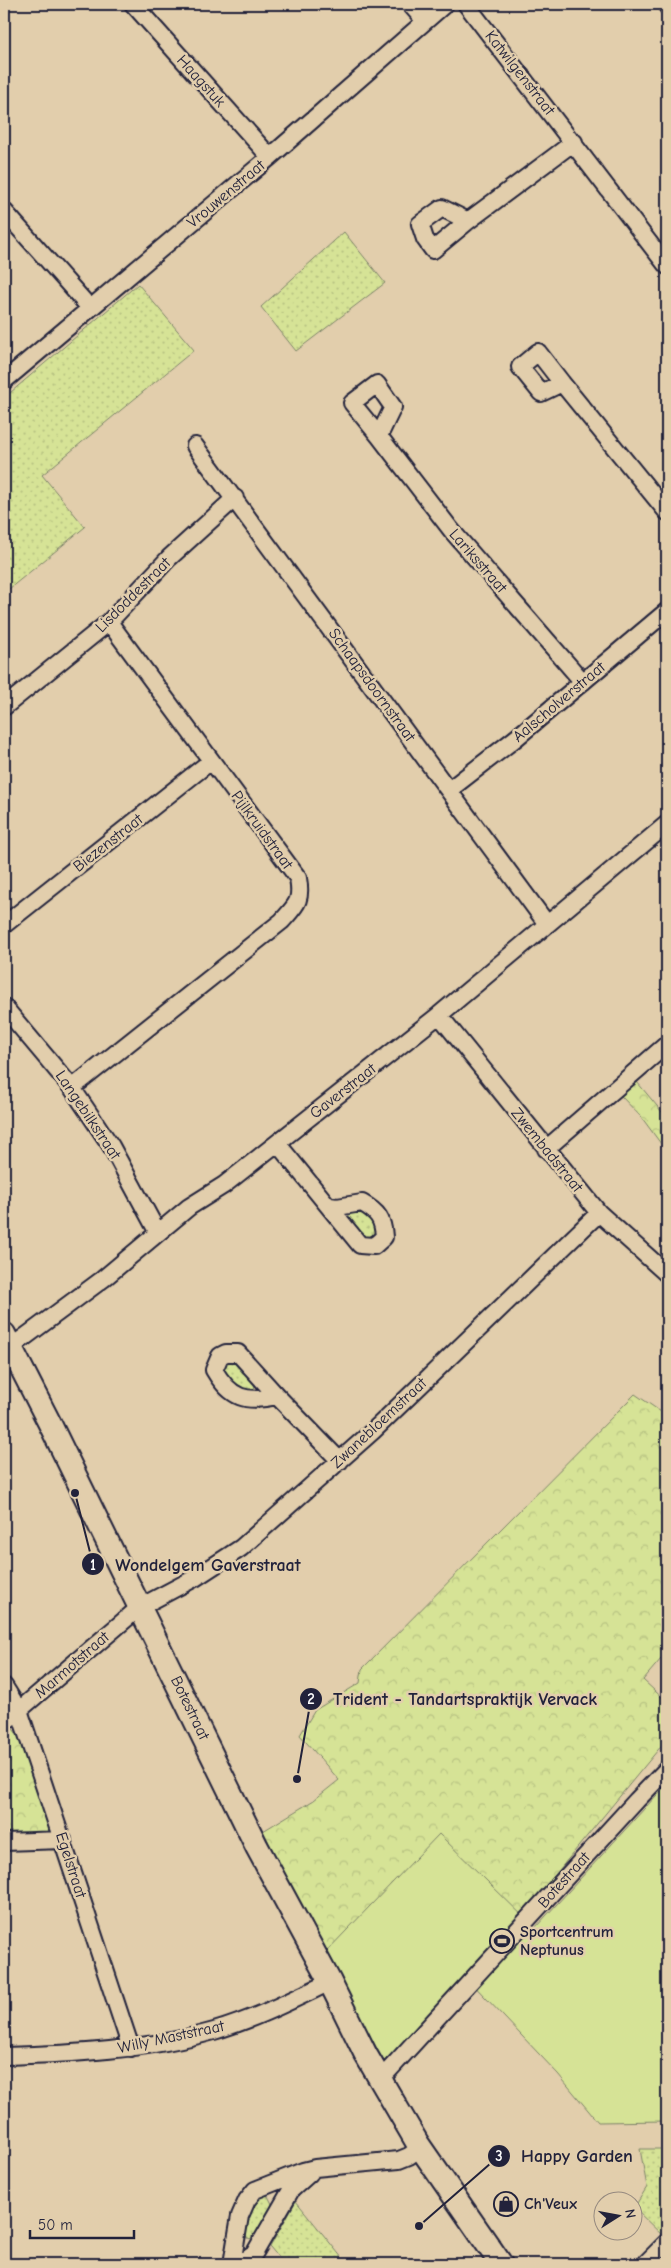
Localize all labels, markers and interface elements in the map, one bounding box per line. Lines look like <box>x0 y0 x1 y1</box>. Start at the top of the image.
street label: Katwilgenstraat <box>481 27 559 119</box>
street label: Haagstuk <box>173 51 229 111</box>
street label: Vrouwenstraat <box>184 156 269 232</box>
street label: Lariksstraat <box>445 525 511 597</box>
street label: Lisdoddestraat <box>92 554 174 636</box>
street label: Schaapsdoornstraat <box>325 625 419 745</box>
street label: Aalscholverstraat <box>509 658 609 746</box>
street label: Pijlkruidstraat <box>227 787 297 873</box>
street label: Biezenstraat <box>70 810 147 876</box>
street label: Gaverstraat <box>306 1059 380 1122</box>
street label: Langebilkstraat <box>52 1067 125 1163</box>
street label: Zwembadstraat <box>507 1104 587 1196</box>
street label: Zwanebloemstraat <box>328 1374 431 1472</box>
callout: Wondelgem Gaverstraat <box>80 1548 311 1581</box>
text: Wondelgem Gaverstraat <box>115 1555 302 1576</box>
text: 1 <box>90 1556 96 1574</box>
street label: Marmotstraat <box>31 1628 113 1702</box>
street label: Botestraat <box>167 1673 213 1743</box>
callout: Trident - Tandartspraktijk Vervack <box>298 1682 607 1715</box>
text: Trident - Tandartspraktijk Vervack <box>333 1689 597 1710</box>
text: 2 <box>307 1690 315 1708</box>
street label: Egelstraat <box>52 1830 90 1901</box>
street label: Botestraat <box>534 1848 594 1912</box>
place label: Sportcentrum Neptunus <box>520 1923 613 1959</box>
sports icon: Sportcentrum Neptunus <box>489 1928 515 1954</box>
street label: Willy Maststraat <box>116 2017 226 2057</box>
callout: Happy Garden <box>486 2139 643 2172</box>
text: Happy Garden <box>521 2146 633 2167</box>
text: 3 <box>495 2147 503 2165</box>
north arrow <box>594 2190 644 2240</box>
shop icon: Ch'Veux <box>493 2191 519 2217</box>
place label: Ch'Veux <box>524 2195 577 2213</box>
scale bar <box>30 2208 134 2240</box>
text: N <box>621 2208 639 2220</box>
text: 50 m <box>38 2216 73 2234</box>

